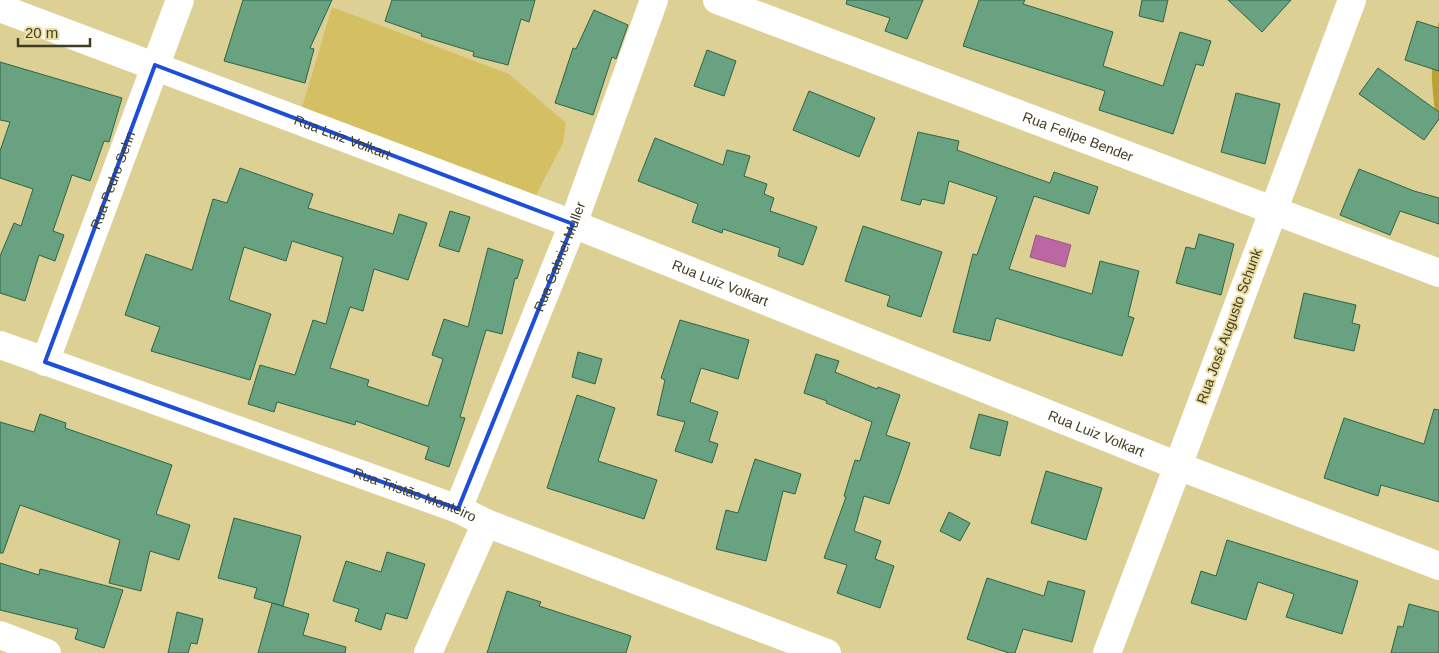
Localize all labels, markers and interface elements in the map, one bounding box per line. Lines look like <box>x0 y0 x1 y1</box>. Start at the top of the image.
scale bar <box>18 15 90 47</box>
text: 20 m <box>25 24 58 41</box>
street label: Rua Felipe Bender <box>1021 108 1136 165</box>
street label: Rua Luiz Volkart <box>292 112 393 163</box>
street label: Rua Pedro Sehn <box>87 129 138 232</box>
street label: Rua Gabriel Muller <box>530 199 588 314</box>
street label: Rua José Augusto Schunk <box>1193 245 1265 406</box>
street label: Rua Luiz Volkart <box>670 257 771 309</box>
street label: Rua Luiz Volkart <box>1046 407 1147 460</box>
street label: Rua Tristão Monteiro <box>351 464 479 525</box>

